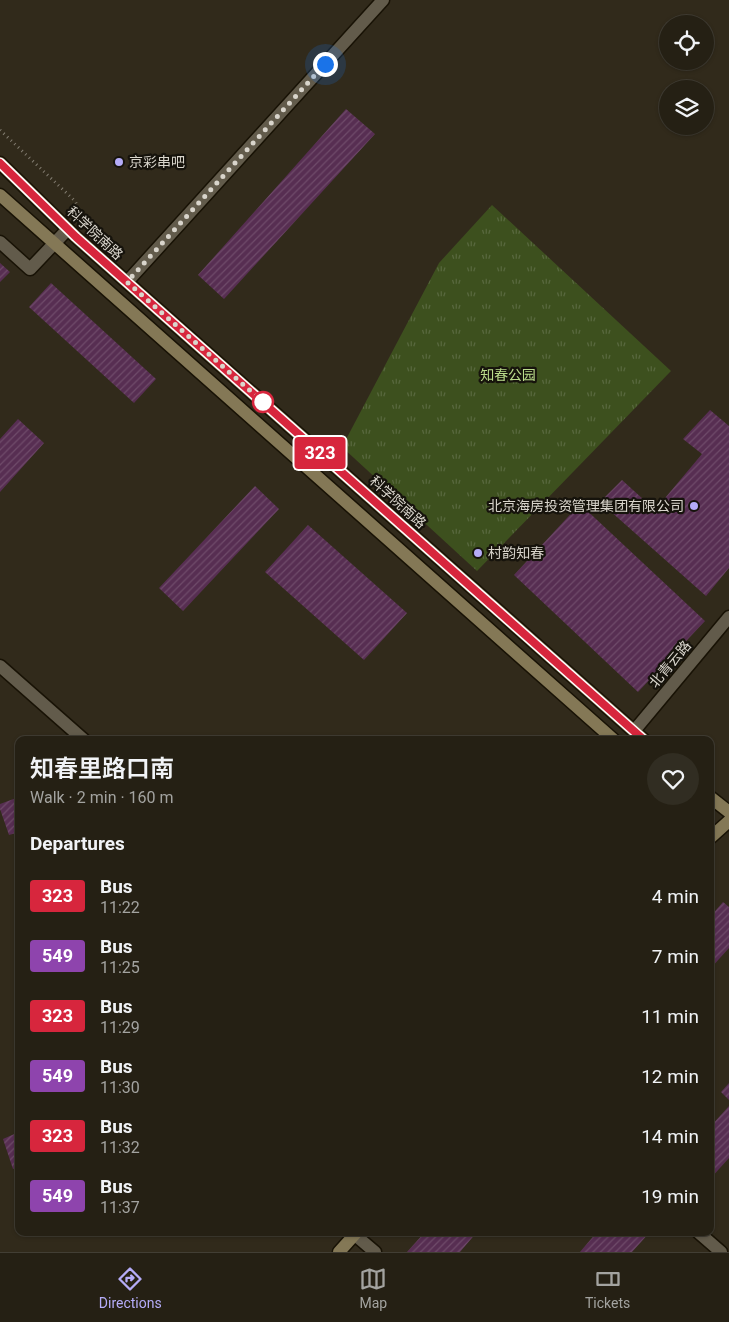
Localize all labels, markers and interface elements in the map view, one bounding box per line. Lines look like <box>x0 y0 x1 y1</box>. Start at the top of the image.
map controls <box>659 15 714 135</box>
button: locate <box>659 15 714 70</box>
your location <box>313 52 338 77</box>
button: layers <box>659 80 714 135</box>
place label: 京彩串吧 <box>129 154 185 170</box>
marker: 京彩串吧 <box>113 156 125 168</box>
street label: 科学院南路 <box>64 203 126 263</box>
park label: 知春公园 <box>480 367 536 383</box>
unlabelled marker <box>252 391 274 413</box>
line badge: 323 <box>291 437 349 469</box>
text: 323 <box>305 442 335 463</box>
street label: 科学院南路 <box>367 473 429 531</box>
place label: 北京海房投资管理集团有限公司 <box>488 498 684 514</box>
marker: 北京海房投资管理集团有限公司 <box>688 500 700 512</box>
place label: 村韵知春 <box>488 545 544 561</box>
marker: 村韵知春 <box>472 547 484 559</box>
street label: 北青云路 <box>646 637 694 691</box>
button: heart <box>647 753 699 805</box>
text: 知春里路口南 <box>30 755 174 783</box>
text: Walk · 2 min · 160 m <box>30 788 174 807</box>
text: Departures <box>30 832 125 855</box>
text: Bus <box>100 875 133 898</box>
text: 323 <box>42 885 73 906</box>
text: 4 min <box>652 885 699 908</box>
text: 11:22 <box>100 898 140 917</box>
text: Bus <box>100 935 133 958</box>
text: 549 <box>42 945 73 966</box>
text: 7 min <box>652 945 699 968</box>
text: 11:25 <box>100 958 140 977</box>
text: Bus <box>100 995 133 1018</box>
text: 323 <box>42 1005 73 1026</box>
text: 11 min <box>641 1005 699 1028</box>
text: 11:29 <box>100 1018 140 1037</box>
text: Bus <box>100 1055 133 1078</box>
text: 549 <box>42 1065 73 1086</box>
text: 12 min <box>641 1065 699 1088</box>
text: 11:30 <box>100 1078 140 1097</box>
text: Bus <box>100 1115 133 1138</box>
text: 323 <box>42 1125 73 1146</box>
text: 14 min <box>641 1125 699 1148</box>
text: 11:32 <box>100 1138 140 1157</box>
text: Bus <box>100 1175 133 1198</box>
text: 549 <box>42 1185 73 1206</box>
text: 19 min <box>641 1185 699 1208</box>
text: 11:37 <box>100 1198 140 1217</box>
tab: Directions <box>99 1265 162 1311</box>
tab: Map <box>359 1265 387 1311</box>
tab: Tickets <box>585 1265 630 1311</box>

